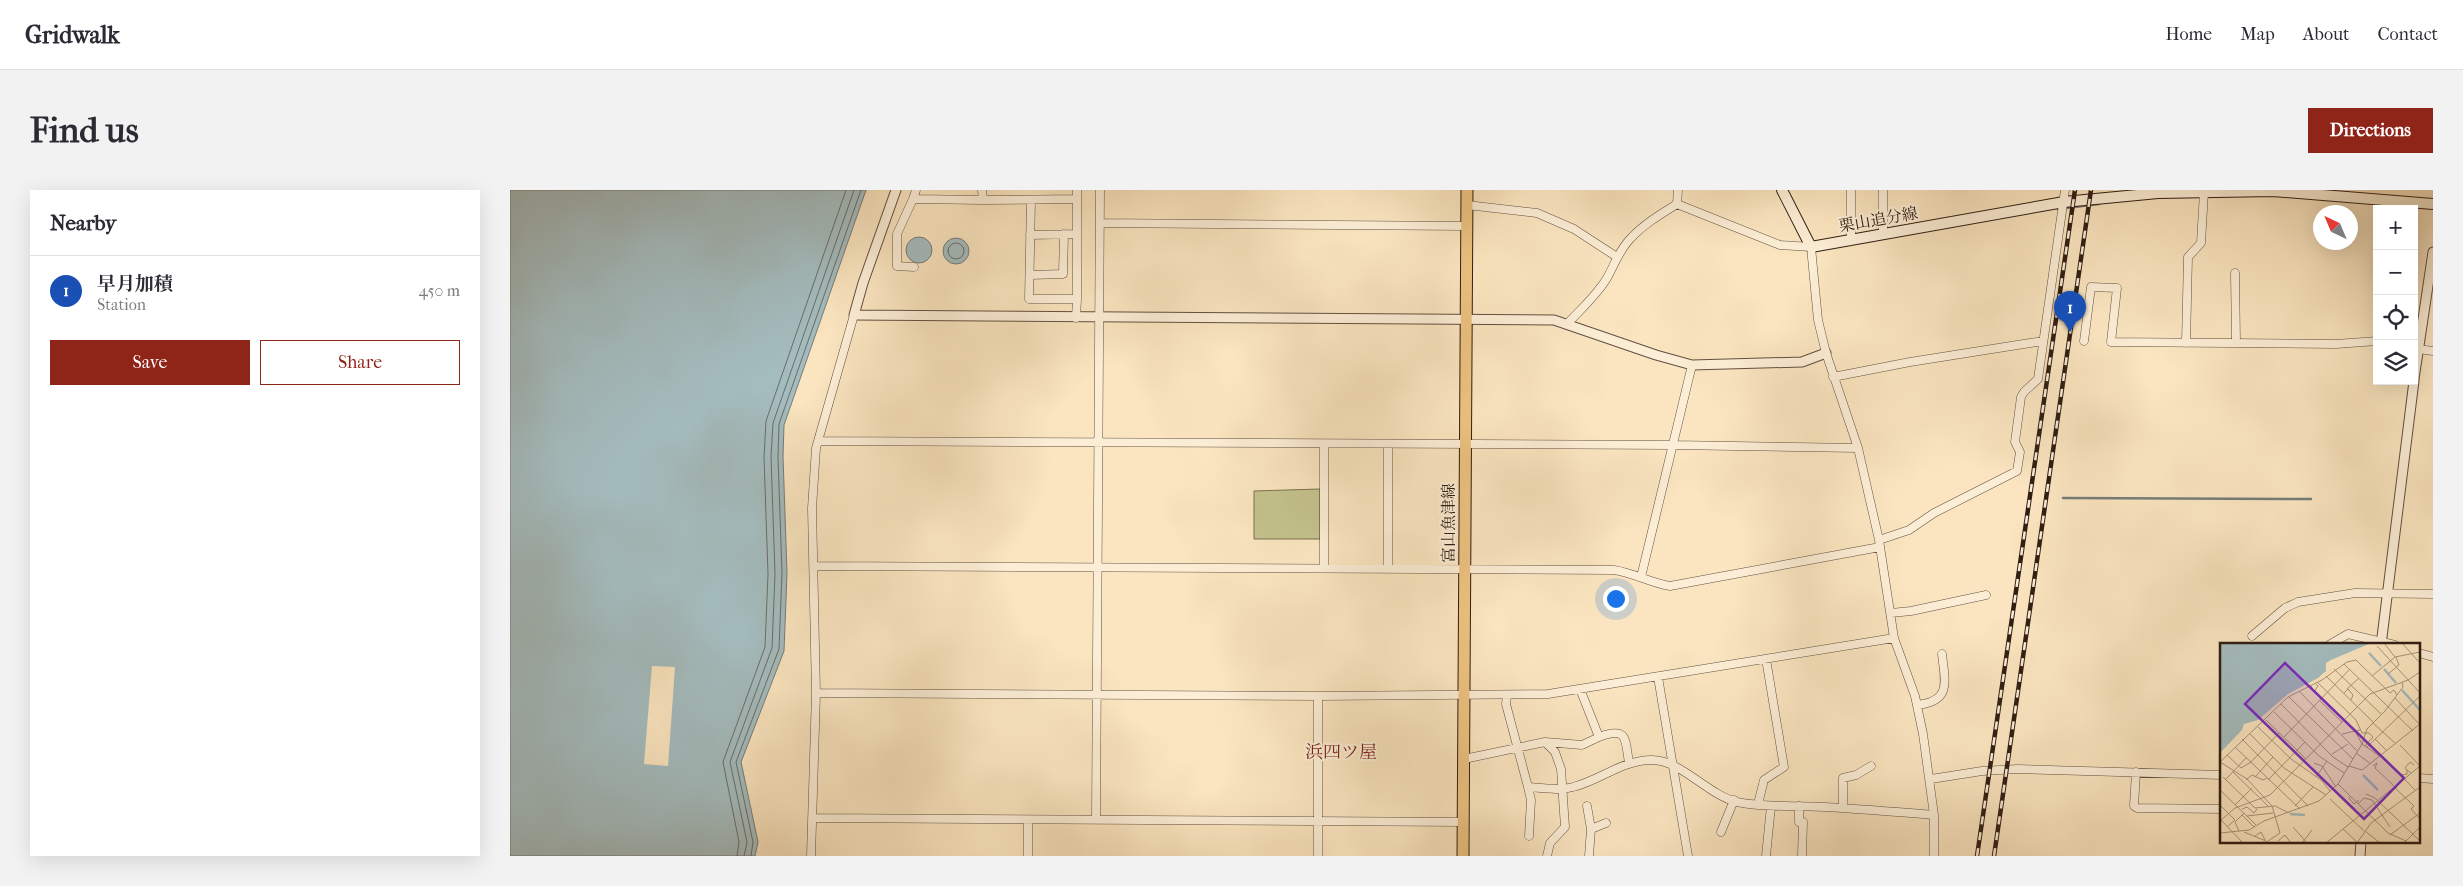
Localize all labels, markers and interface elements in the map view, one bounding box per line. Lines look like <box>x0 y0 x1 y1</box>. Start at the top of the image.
text: Gridwalk <box>25 21 120 49</box>
text: Home <box>2165 24 2212 45</box>
text: Map <box>2240 24 2275 45</box>
text: About <box>2303 24 2349 45</box>
text: Contact <box>2377 24 2438 45</box>
button: Directions <box>2308 108 2433 153</box>
text: Find us <box>30 110 139 151</box>
street label: 栗山追分線 <box>1837 203 1919 236</box>
north arrow <box>2313 205 2358 250</box>
map controls <box>2373 205 2418 385</box>
button: + <box>2373 205 2418 250</box>
text: Nearby <box>50 211 116 235</box>
button: − <box>2373 250 2418 295</box>
text: 早月加積 <box>97 273 173 295</box>
text: 1 <box>63 281 69 300</box>
text: 450 m <box>419 281 460 300</box>
pin: 1 <box>2054 291 2086 332</box>
text: Station <box>97 295 146 314</box>
button: locate <box>2373 295 2418 340</box>
button: Save <box>50 340 250 385</box>
button: Share <box>260 340 460 385</box>
button: layers <box>2373 340 2418 385</box>
street label: 富山魚津線 <box>1439 483 1458 563</box>
your location <box>1603 586 1629 612</box>
inset map <box>2220 643 2420 844</box>
district label: 浜四ツ屋 <box>1305 742 1377 763</box>

